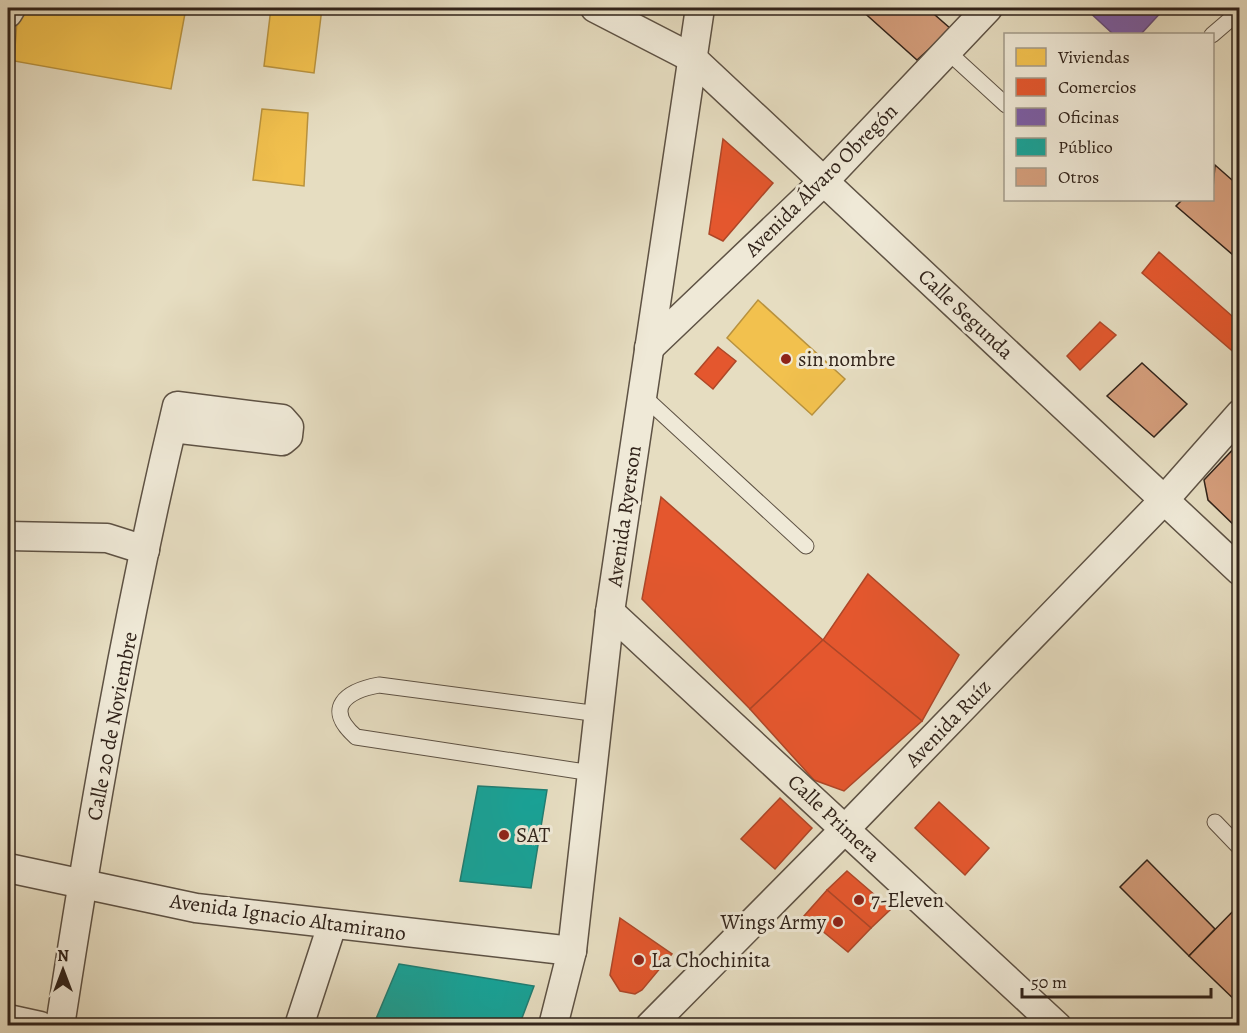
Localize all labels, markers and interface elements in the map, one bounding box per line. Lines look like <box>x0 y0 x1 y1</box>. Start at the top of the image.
legend <box>1004 33 1214 201</box>
text: Viviendas <box>1057 45 1130 69</box>
text: Comercios <box>1058 75 1137 99</box>
street label: Avenida Álvaro Obregón <box>738 97 904 263</box>
text: Oficinas <box>1058 105 1119 129</box>
text: Público <box>1058 135 1113 159</box>
text: Otros <box>1058 165 1099 189</box>
street label: Calle Segunda <box>912 262 1020 366</box>
place label: sin nombre <box>798 345 895 373</box>
marker: sin nombre <box>779 352 793 366</box>
street label: Avenida Ryerson <box>600 444 648 589</box>
street label: Calle 20 de Noviembre <box>80 629 144 823</box>
street label: Avenida Ruíz <box>898 673 997 774</box>
street label: Calle Primera <box>782 768 886 868</box>
place label: SAT <box>516 821 551 849</box>
marker: SAT <box>497 828 511 842</box>
street label: Avenida Ignacio Altamirano <box>167 886 408 947</box>
place label: 7-Eleven <box>871 886 944 914</box>
marker: 7-Eleven <box>852 893 866 907</box>
place label: Wings Army <box>719 908 827 936</box>
marker: Wings Army <box>831 915 845 929</box>
north arrow <box>33 940 93 1000</box>
text: N <box>57 945 69 967</box>
place label: La Chochinita <box>651 946 771 974</box>
marker: La Chochinita <box>632 953 646 967</box>
scale bar <box>1022 961 1211 999</box>
text: 50 m <box>1031 970 1067 994</box>

